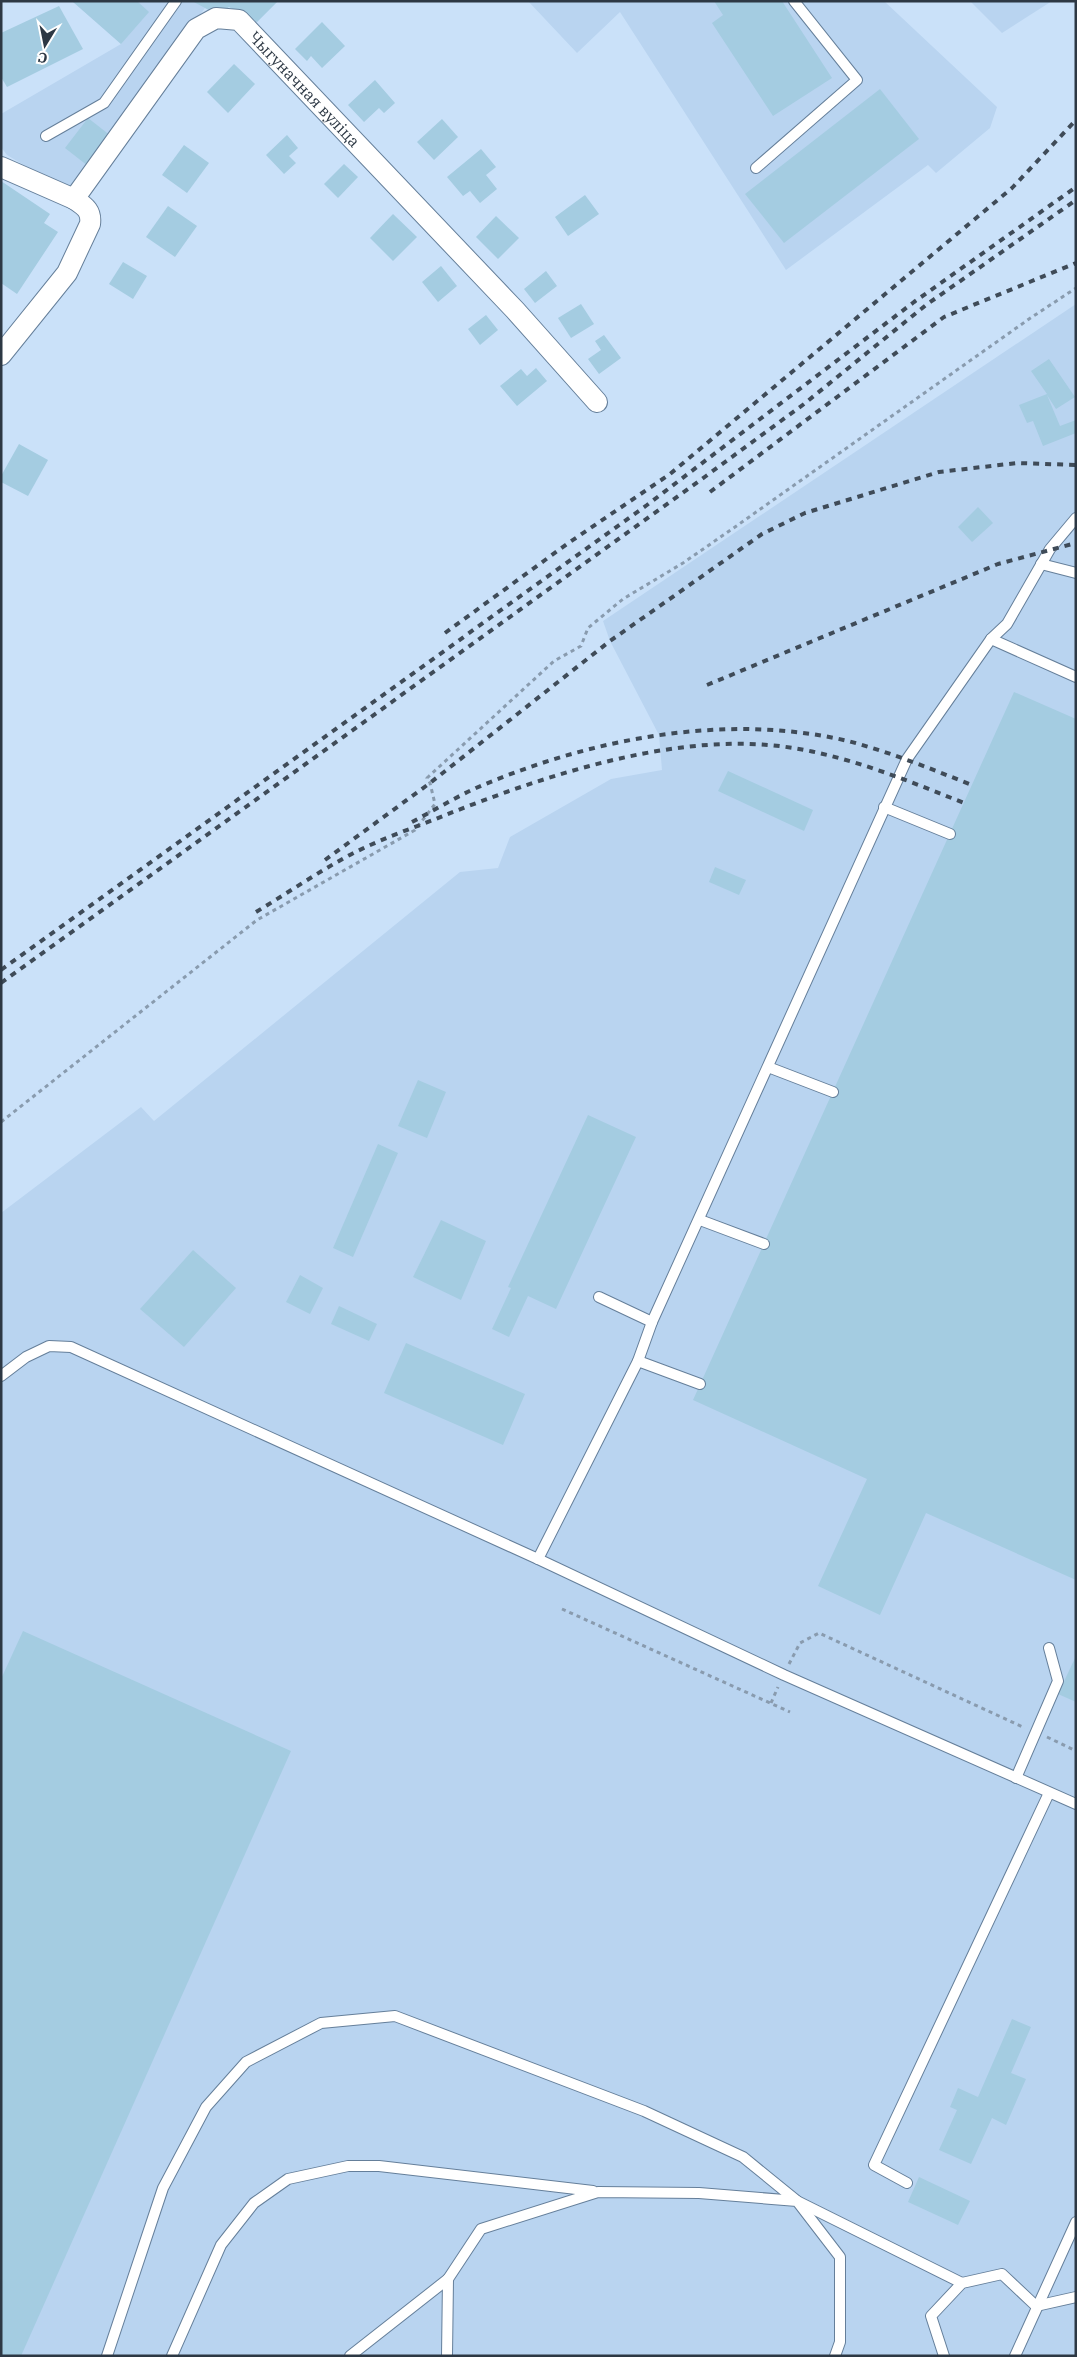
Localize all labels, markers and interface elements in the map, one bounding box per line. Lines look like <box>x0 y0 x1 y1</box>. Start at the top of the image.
north arrow <box>20 20 70 70</box>
street label: Чыгуначная вуліца <box>245 27 365 151</box>
text: С <box>37 48 49 67</box>

